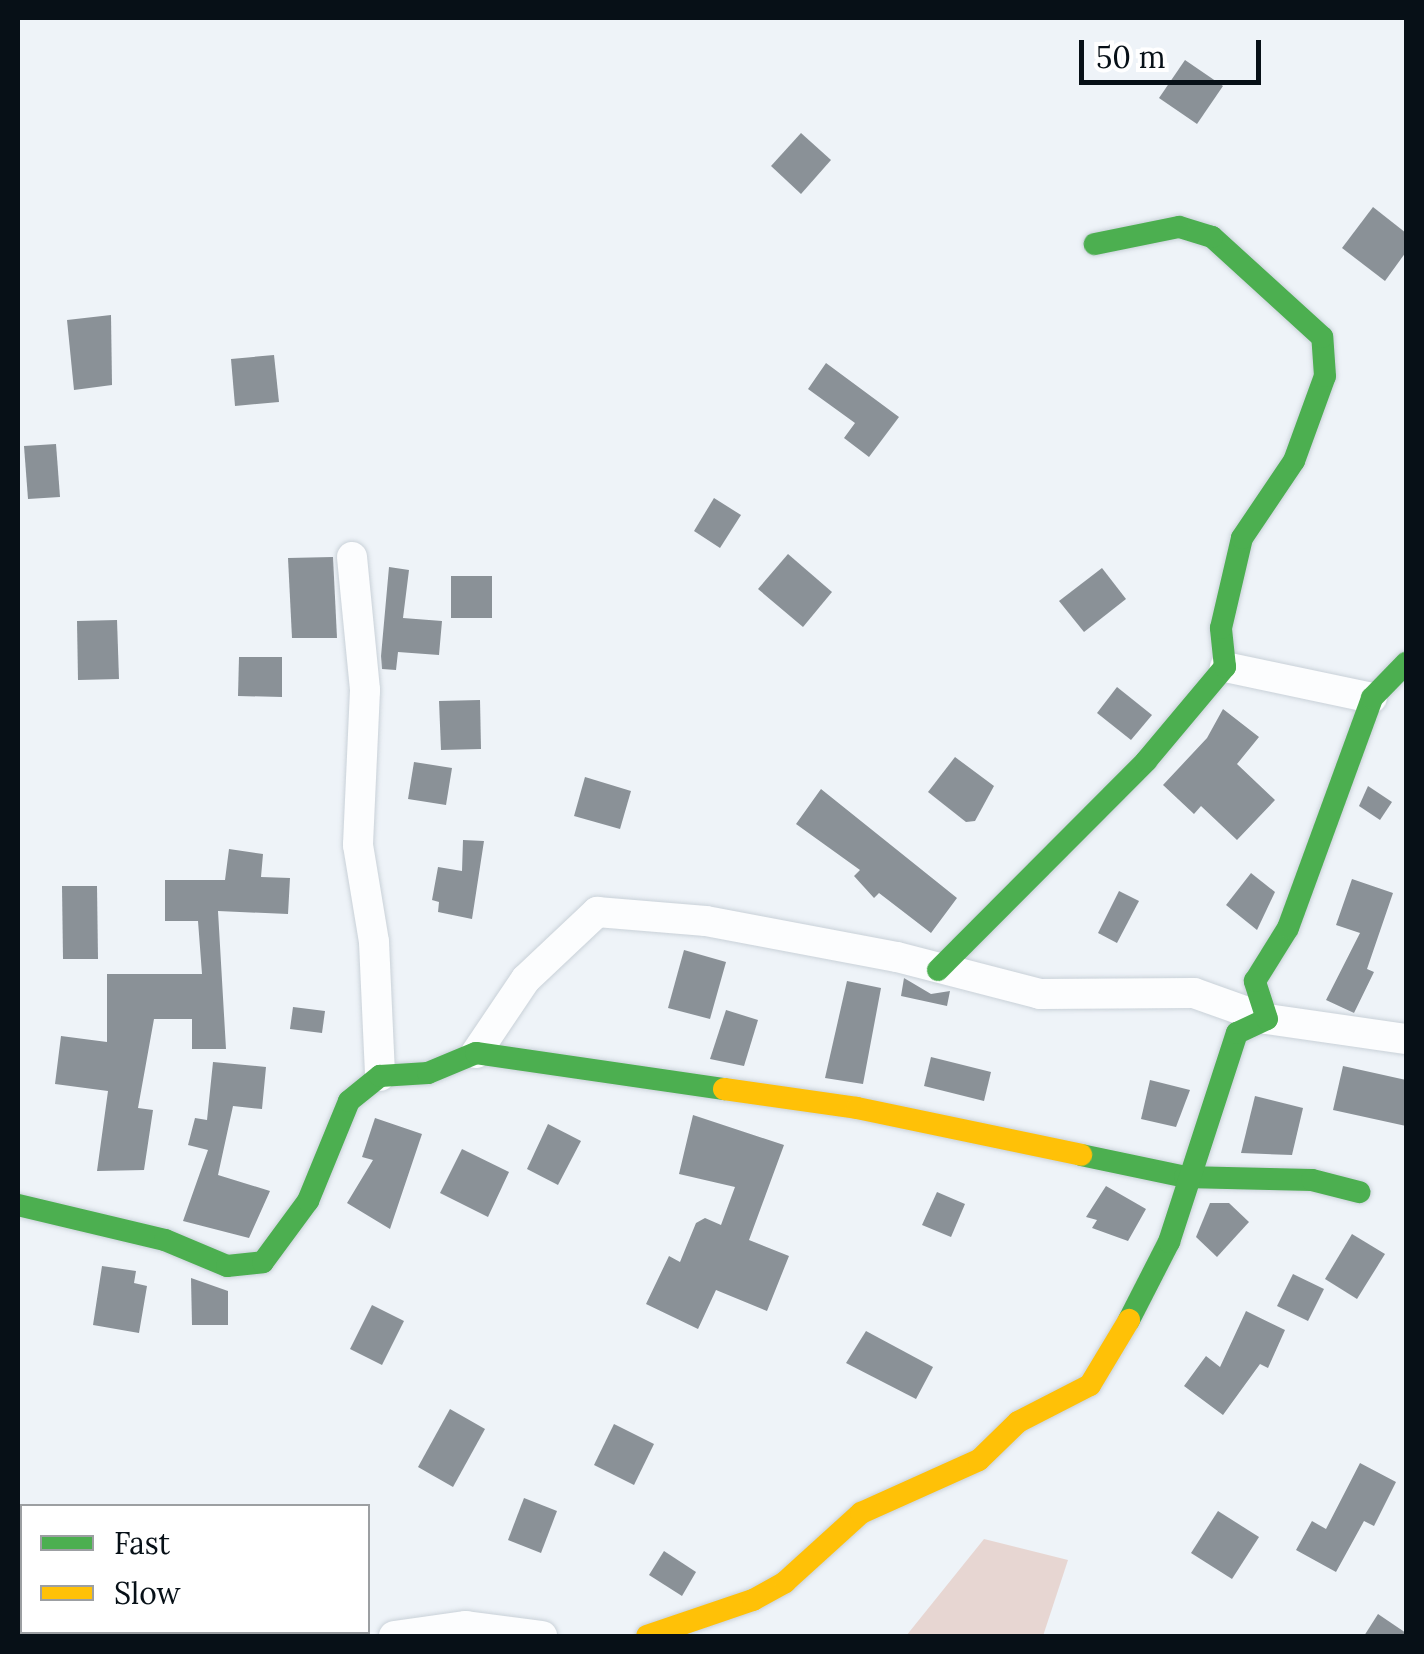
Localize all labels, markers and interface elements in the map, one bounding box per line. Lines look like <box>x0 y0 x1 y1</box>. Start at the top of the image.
scale bar <box>1084 20 1266 82</box>
text: 50 m <box>1096 38 1166 76</box>
legend <box>20 1504 370 1634</box>
text: Fast <box>114 1524 170 1562</box>
text: Slow <box>114 1574 180 1612</box>

